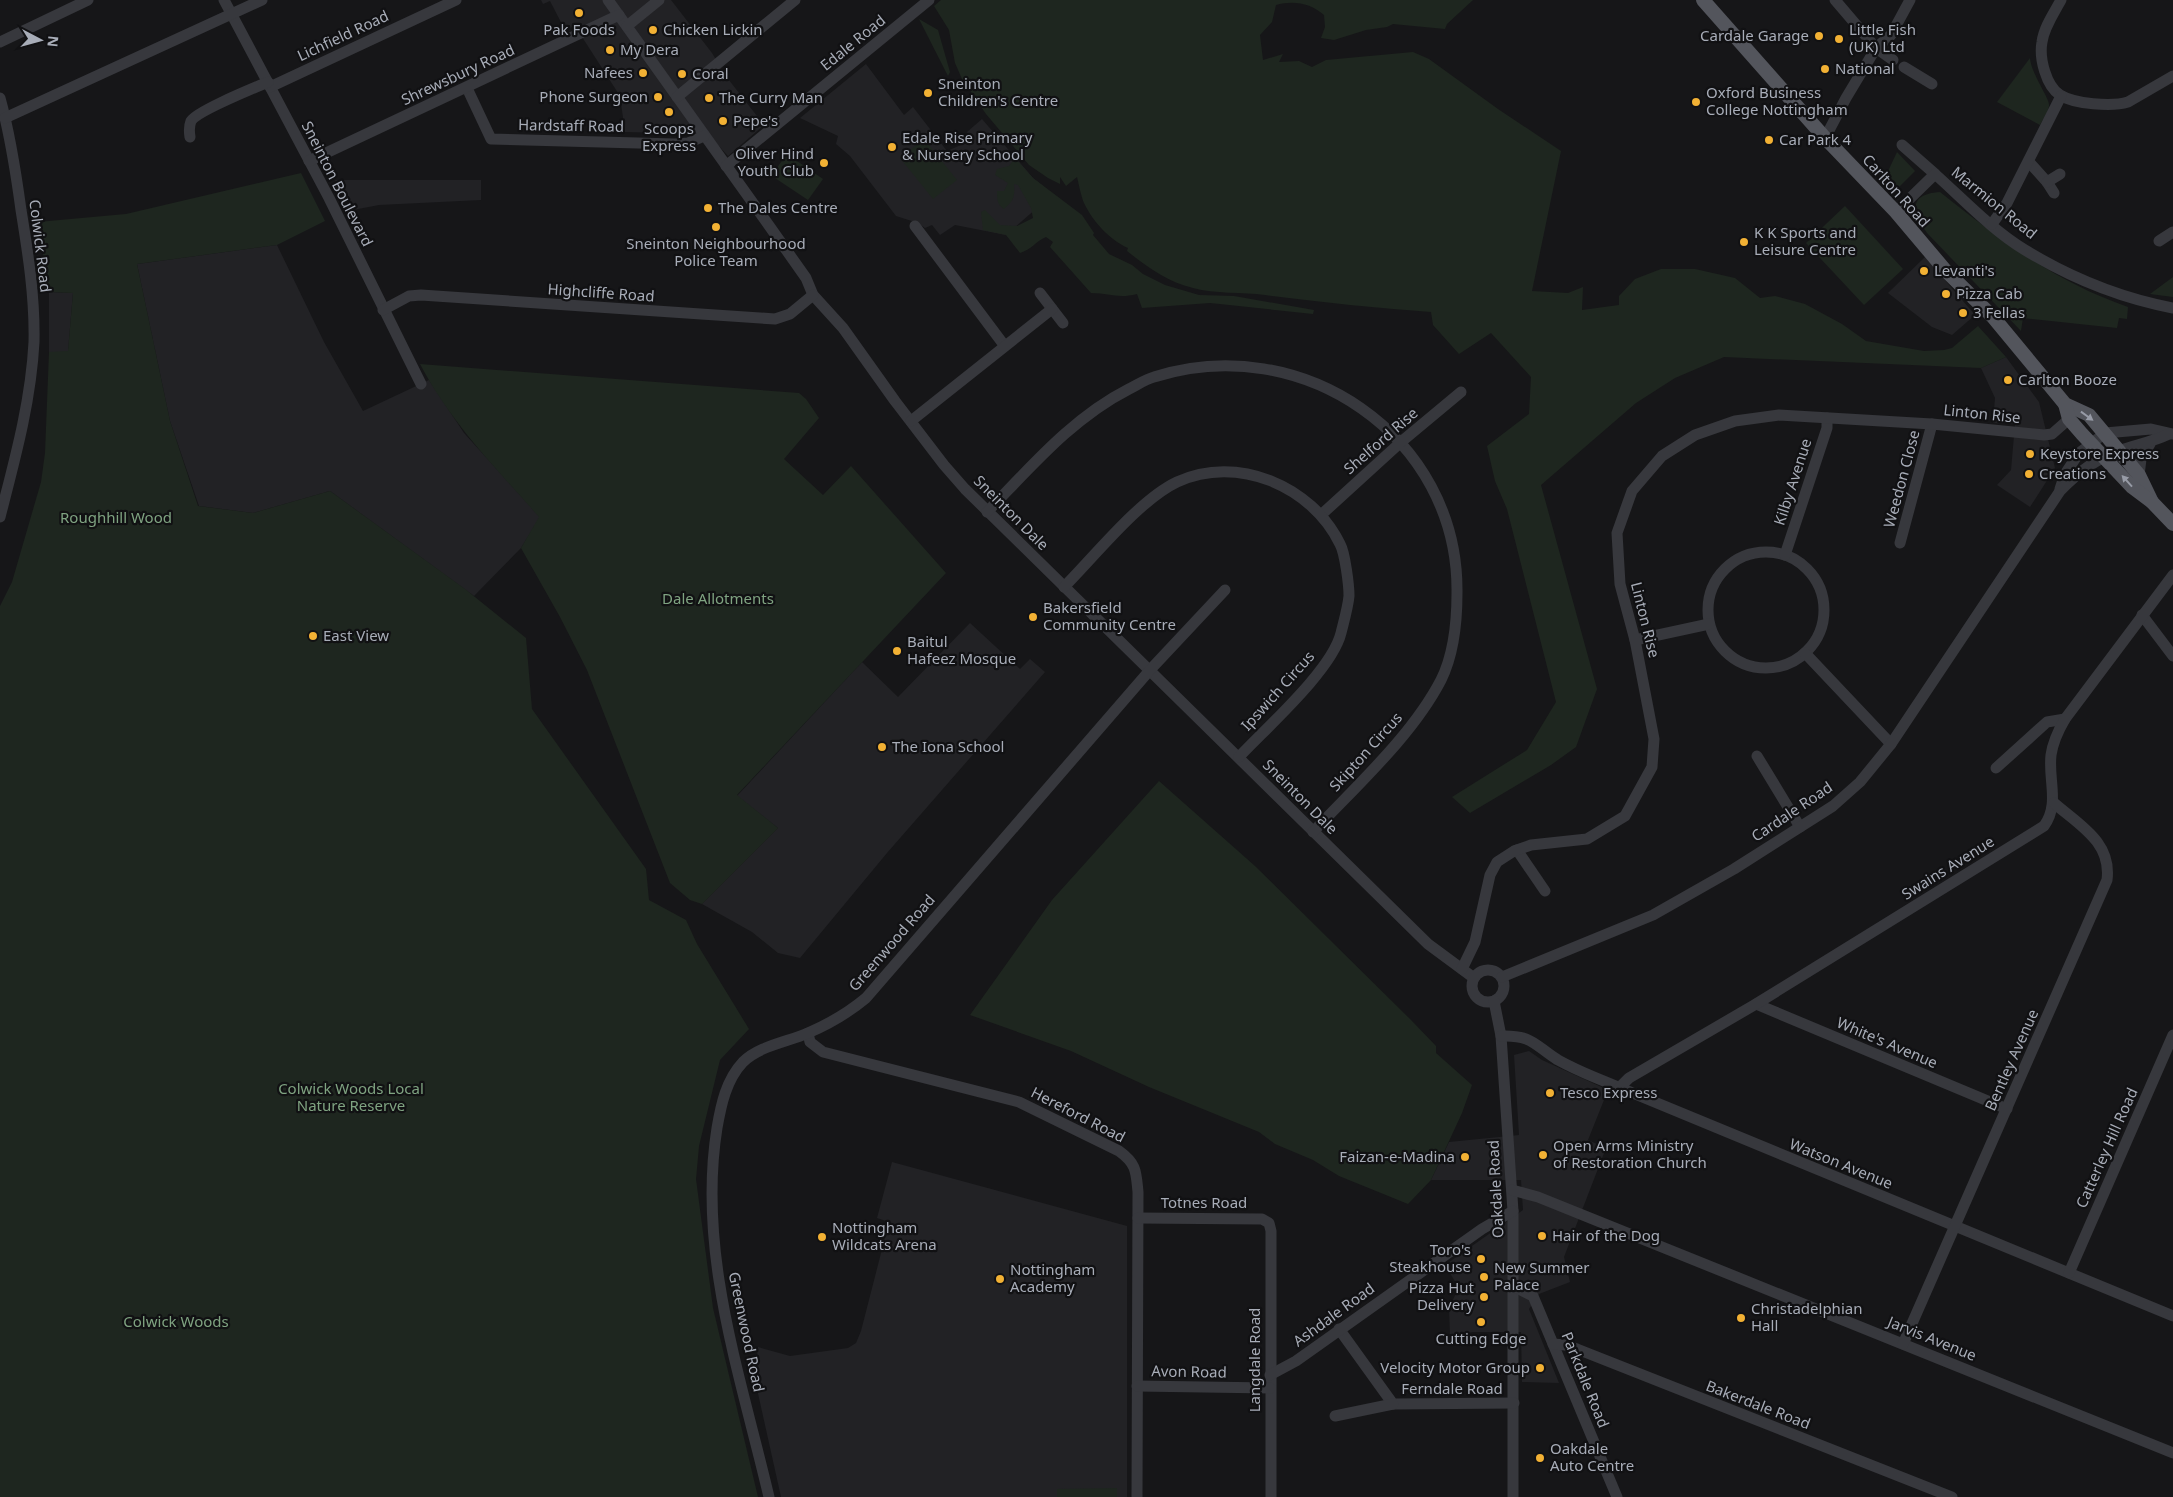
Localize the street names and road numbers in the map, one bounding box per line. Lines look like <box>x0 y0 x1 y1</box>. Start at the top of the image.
street label: Lichfield Road <box>294 5 392 65</box>
street label: Edale Road <box>816 10 889 75</box>
street label: Shrewsbury Road <box>398 39 517 109</box>
street label: Hardstaff Road <box>518 114 624 136</box>
street label: Sneinton Boulevard <box>298 118 378 250</box>
street label: Carlton Road <box>1859 150 1935 231</box>
street label: Marmion Road <box>1948 162 2041 243</box>
street label: Colwick Road <box>25 198 57 293</box>
street label: Highcliffe Road <box>547 278 655 306</box>
street label: Linton Rise <box>1943 399 2022 427</box>
street label: Shelford Rise <box>1339 403 1422 478</box>
street label: Weedon Close <box>1878 428 1924 530</box>
street label: Kilby Avenue <box>1769 436 1815 528</box>
street label: Sneinton Dale <box>970 470 1054 554</box>
street label: Linton Rise <box>1627 580 1665 660</box>
street label: Ipswich Circus <box>1236 646 1318 734</box>
street label: Skipton Circus <box>1324 708 1406 795</box>
street label: Sneinton Dale <box>1259 754 1343 838</box>
street label: Cardale Road <box>1747 777 1836 846</box>
street label: Swains Avenue <box>1898 831 1997 904</box>
street label: Greenwood Road <box>844 890 939 995</box>
street label: Bentley Avenue <box>1980 1006 2042 1114</box>
street label: White's Avenue <box>1834 1012 1941 1072</box>
street label: Hereford Road <box>1028 1082 1129 1146</box>
street label: Catterley Hill Road <box>2071 1084 2142 1211</box>
street label: Watson Avenue <box>1787 1133 1896 1193</box>
street label: Oakdale Road <box>1482 1140 1508 1239</box>
street label: Totnes Road <box>1161 1192 1247 1212</box>
street label: Greenwood Road <box>725 1270 769 1394</box>
street label: Ashdale Road <box>1289 1278 1378 1350</box>
street label: Langdale Road <box>1244 1308 1264 1412</box>
street label: Jarvis Avenue <box>1883 1310 1980 1365</box>
street label: Parkdale Road <box>1558 1329 1614 1430</box>
street label: Avon Road <box>1151 1360 1227 1382</box>
street label: Bakerdale Road <box>1703 1375 1814 1433</box>
street label: Ferndale Road <box>1401 1378 1503 1398</box>

